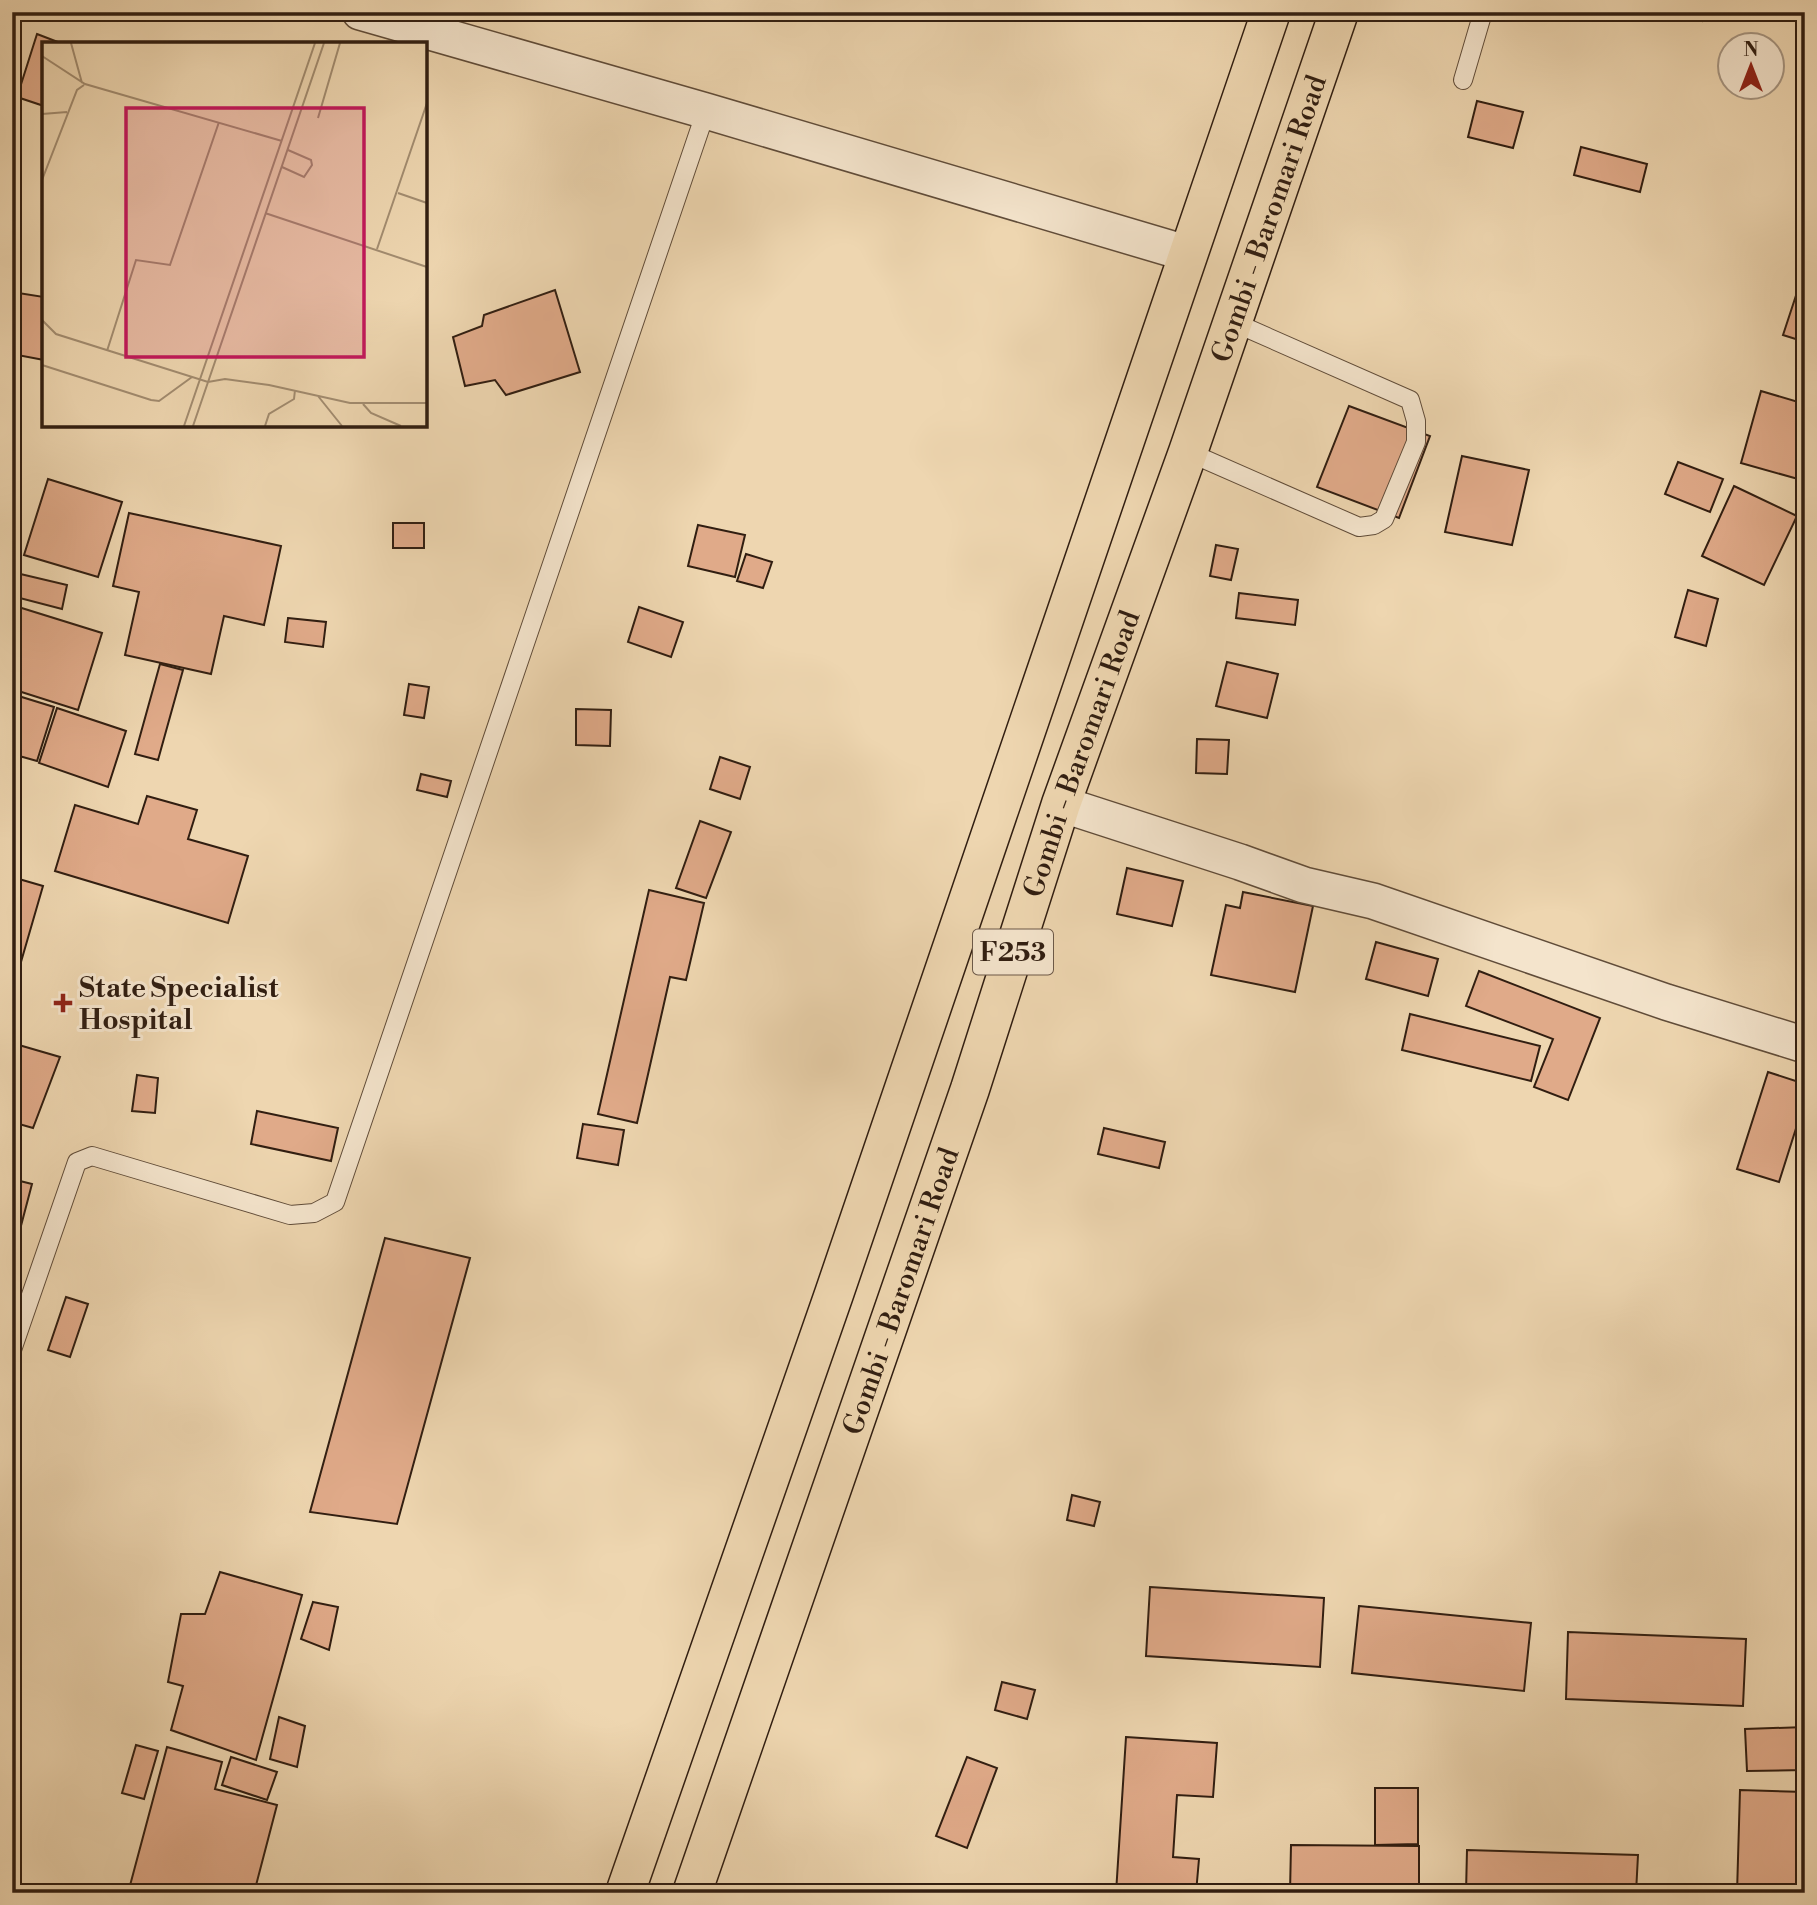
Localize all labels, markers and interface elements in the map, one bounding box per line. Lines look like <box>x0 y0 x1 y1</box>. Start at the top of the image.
north arrow <box>1716 32 1786 102</box>
text: N <box>1743 38 1759 62</box>
inset map <box>42 42 427 427</box>
street label: Gombi - Baromari Road <box>1204 71 1335 367</box>
street label: Gombi - Baromari Road <box>1016 606 1148 902</box>
road number: F253 <box>973 930 1053 974</box>
place label: State Specialist Hospital <box>79 971 279 1038</box>
marker: State Specialist Hospital <box>53 993 73 1013</box>
street label: Gombi - Baromari Road <box>836 1143 967 1440</box>

